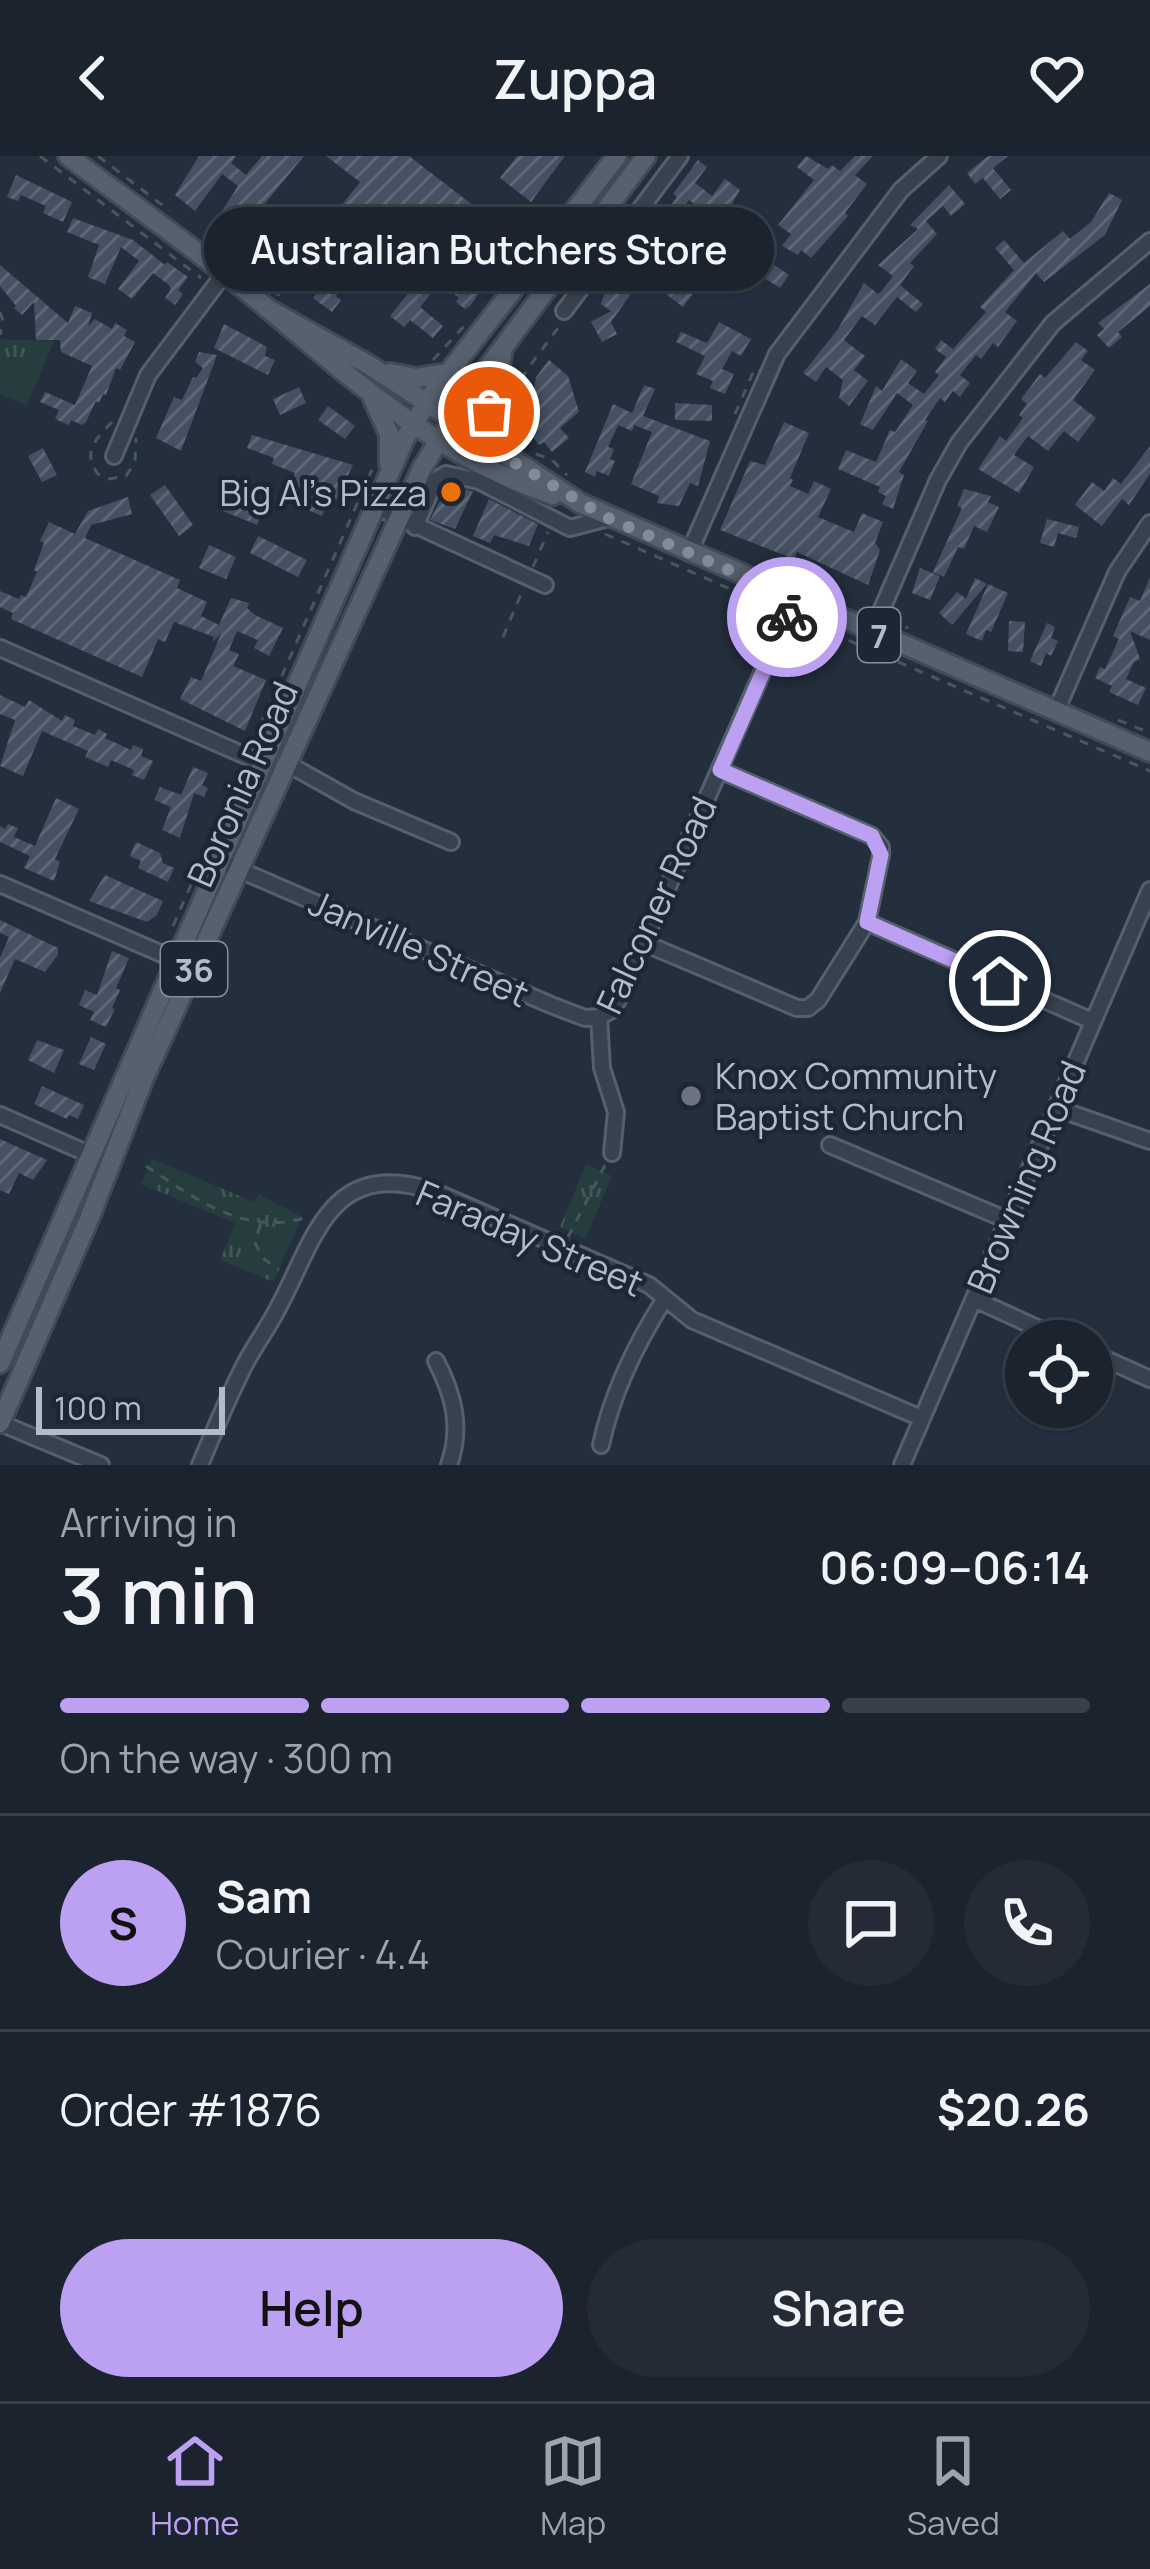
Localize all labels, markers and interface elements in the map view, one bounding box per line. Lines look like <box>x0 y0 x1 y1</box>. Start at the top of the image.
text: Zuppa <box>493 41 657 115</box>
icon: back <box>60 45 126 111</box>
icon: heart <box>1024 45 1090 111</box>
callout: Australian Butchers Store <box>204 208 774 292</box>
text: Australian Butchers Store <box>251 222 727 276</box>
pin <box>438 361 540 463</box>
icon: bag <box>456 379 522 445</box>
place label: Big Al's Pizza <box>219 468 427 517</box>
marker: Big Al's Pizza <box>438 479 464 505</box>
courier <box>727 557 847 677</box>
icon: bike <box>754 584 820 650</box>
road number: 7 <box>858 608 900 662</box>
street label: Boronia Road <box>175 674 309 894</box>
street label: Falconer Road <box>584 788 728 1022</box>
street label: Janville Street <box>301 878 537 1018</box>
pin <box>949 930 1051 1032</box>
road number: 36 <box>161 942 227 996</box>
icon: home <box>967 948 1033 1014</box>
place label: Knox Community Baptist Church <box>715 1051 997 1141</box>
street label: Browning Road <box>955 1053 1097 1301</box>
marker: Knox Community Baptist Church <box>678 1083 704 1109</box>
street label: Faraday Street <box>409 1168 651 1308</box>
map controls <box>1005 1320 1113 1428</box>
button: locate <box>1005 1320 1113 1428</box>
scale bar <box>36 1381 225 1434</box>
text: 100 m <box>54 1385 142 1430</box>
text: Arriving in <box>60 1495 237 1549</box>
text: 06:09–06:14 <box>820 1536 1090 1598</box>
text: 3 min <box>60 1541 258 1647</box>
text: On the way · 300 m <box>60 1731 393 1785</box>
button: chat <box>808 1860 934 1986</box>
button: phone <box>964 1860 1090 1986</box>
text: Sam <box>216 1865 312 1927</box>
text: S <box>108 1892 138 1954</box>
text: Courier · 4.4 <box>216 1927 430 1981</box>
text: Order #1876 <box>60 2078 322 2140</box>
text: $20.26 <box>937 2078 1090 2140</box>
button: Help <box>60 2239 563 2377</box>
button: Share <box>587 2239 1090 2377</box>
tab: Home <box>150 2428 240 2545</box>
tab: Map <box>540 2428 606 2545</box>
tab: Saved <box>907 2428 1000 2545</box>

